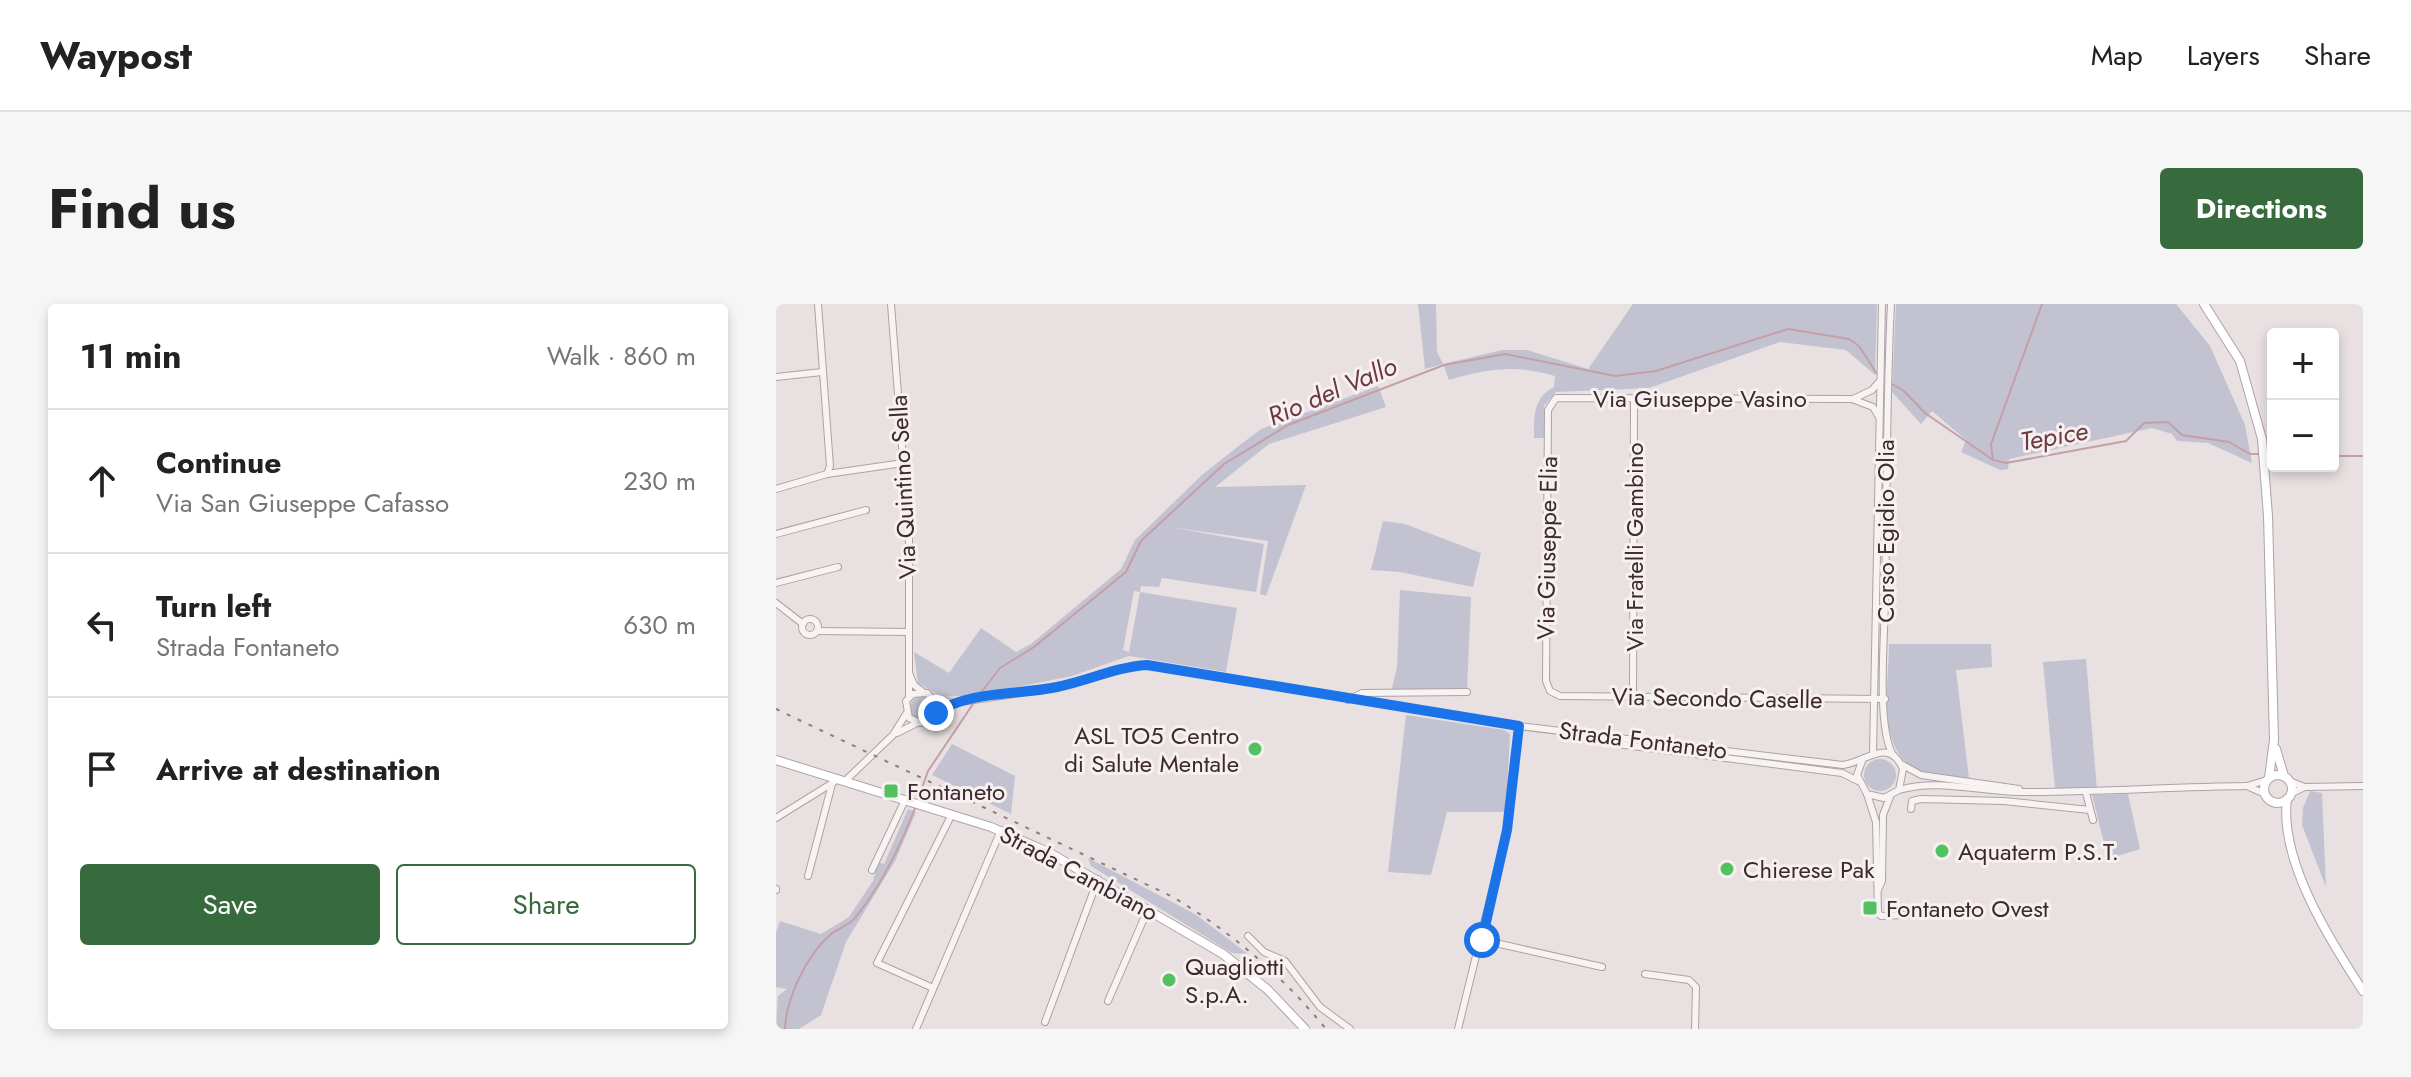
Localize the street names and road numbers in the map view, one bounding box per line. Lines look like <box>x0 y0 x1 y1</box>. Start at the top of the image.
street label: Via Giuseppe Vasino <box>1593 381 1807 416</box>
street label: Via Quintino Sella <box>881 394 925 580</box>
street label: Corso Egidio Olia <box>1868 439 1903 623</box>
street label: Via Fratelli Gambino <box>1617 442 1652 652</box>
street label: Via Giuseppe Elia <box>1528 456 1566 640</box>
street label: Via Secondo Caselle <box>1611 679 1823 717</box>
street label: Strada Fontaneto <box>1557 712 1729 768</box>
street label: Strada Cambiano <box>994 816 1164 930</box>

